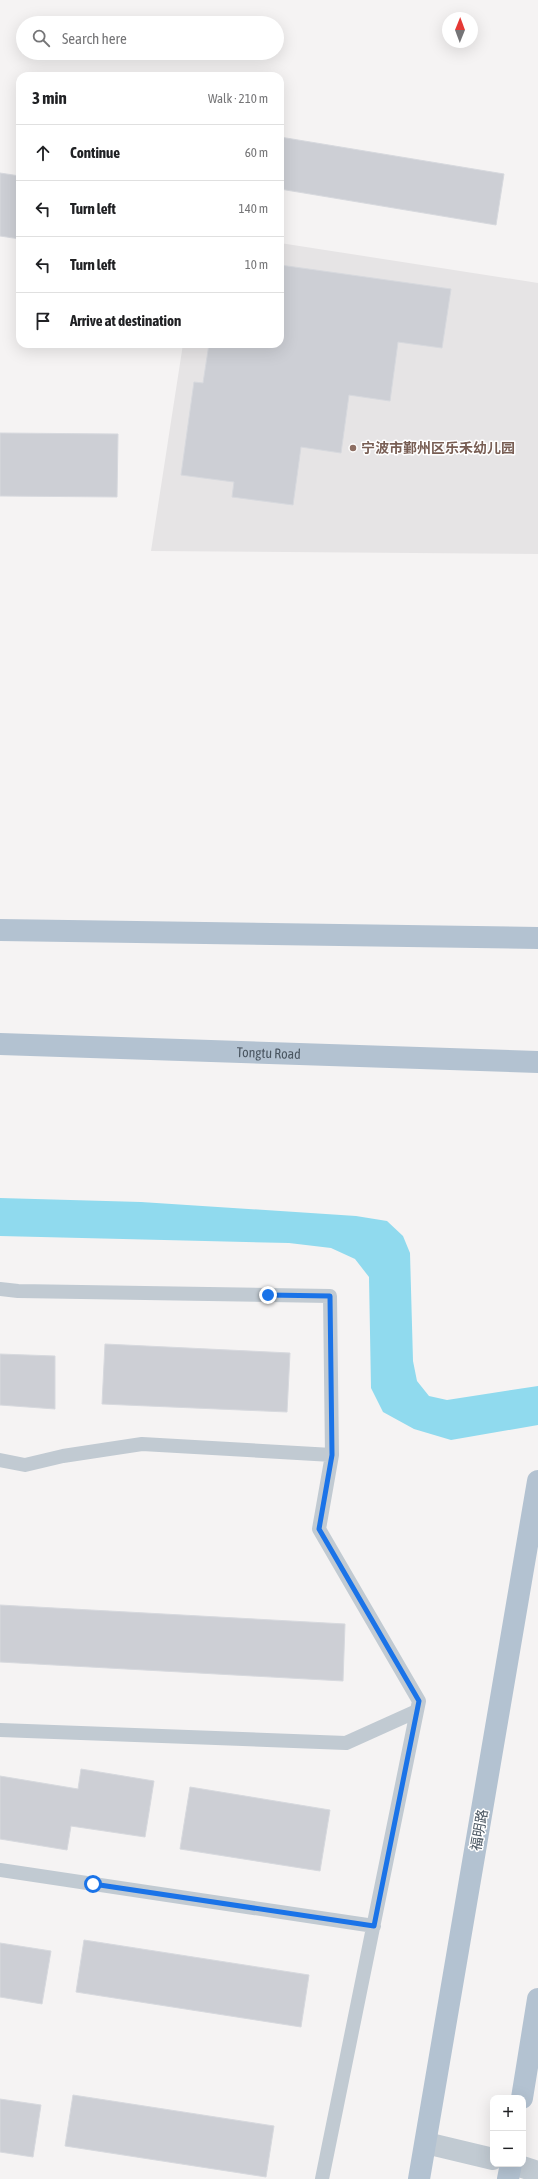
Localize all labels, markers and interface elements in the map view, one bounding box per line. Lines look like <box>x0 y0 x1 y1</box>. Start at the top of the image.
north arrow <box>442 12 478 48</box>
search box <box>16 16 284 60</box>
icon: search <box>30 27 52 49</box>
text: Search here <box>62 30 127 47</box>
text: 3 min <box>32 88 67 108</box>
text: Walk · 210 m <box>208 91 268 106</box>
icon: ahead <box>32 142 54 164</box>
text: Continue <box>70 144 120 161</box>
text: 60 m <box>245 145 268 160</box>
icon: left <box>32 198 54 220</box>
text: Turn left <box>70 200 116 217</box>
text: 140 m <box>239 201 268 216</box>
icon: left <box>32 254 54 276</box>
text: Turn left <box>70 256 116 273</box>
text: 10 m <box>245 257 268 272</box>
icon: arrive <box>32 310 54 332</box>
text: Arrive at destination <box>70 312 181 329</box>
place label: 宁波市鄞州区乐禾幼儿园 <box>361 440 515 456</box>
marker: 宁波市鄞州区乐禾幼儿园 <box>348 443 358 453</box>
street label: Tongtu Road <box>236 1044 301 1062</box>
route end <box>259 1286 277 1304</box>
street label: 福明路 <box>467 1808 491 1852</box>
route start <box>84 1875 102 1893</box>
map controls <box>490 2095 526 2167</box>
button: + <box>490 2095 526 2131</box>
button: − <box>490 2131 526 2167</box>

